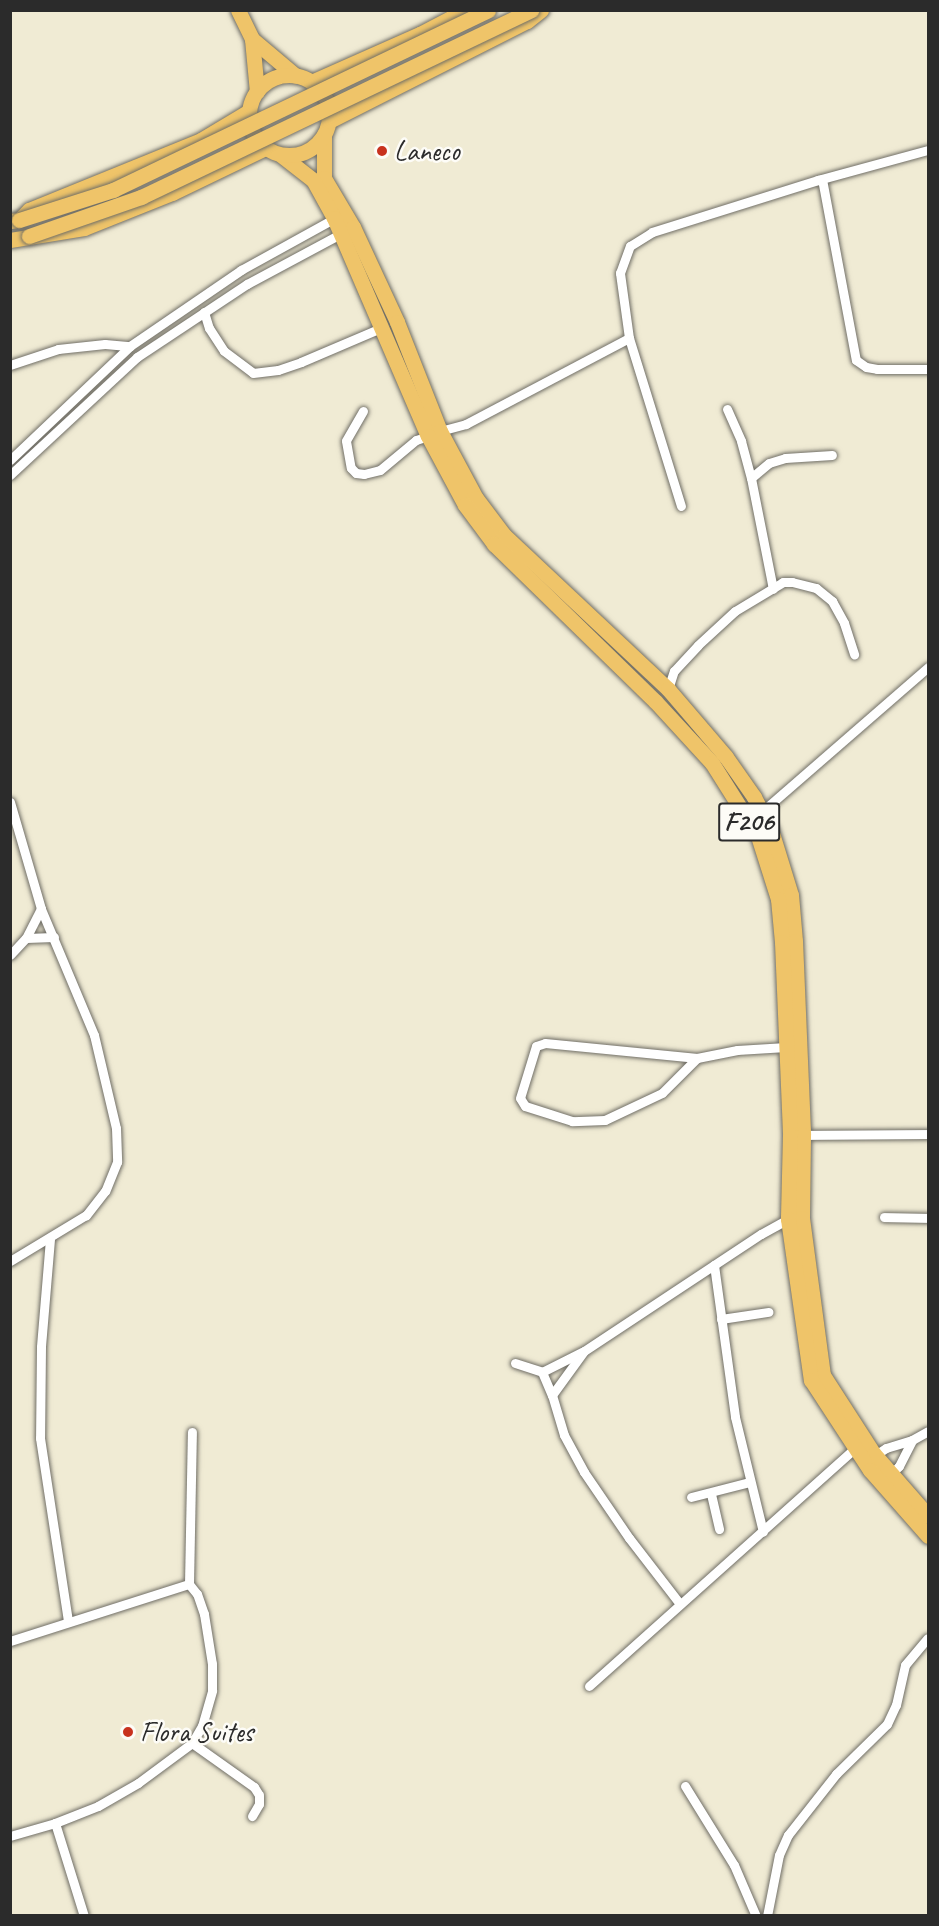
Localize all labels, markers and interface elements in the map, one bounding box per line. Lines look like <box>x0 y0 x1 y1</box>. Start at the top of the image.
place label: Laneco <box>394 134 460 168</box>
marker: Laneco <box>375 144 389 158</box>
road number: F206 <box>718 798 780 846</box>
place label: Flora Suites <box>140 1715 253 1749</box>
marker: Flora Suites <box>121 1725 135 1739</box>

